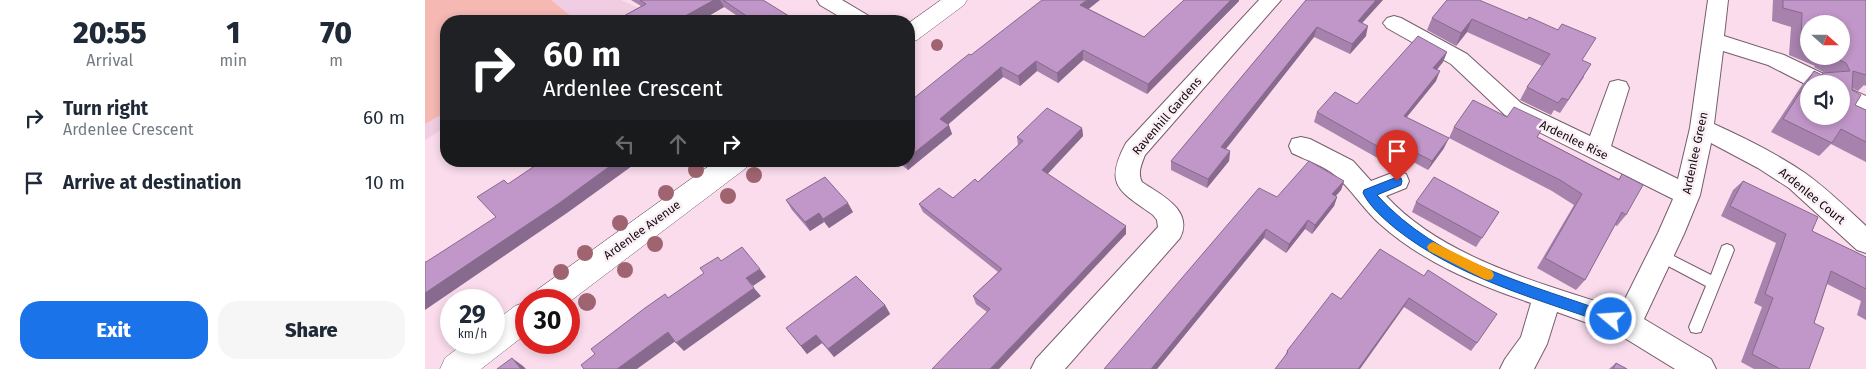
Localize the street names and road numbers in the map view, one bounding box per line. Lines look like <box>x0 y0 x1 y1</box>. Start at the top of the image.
street label: Ravenhill Gardens <box>1129 74 1205 158</box>
street label: Ardenlee Green <box>1679 111 1711 195</box>
street label: Ardenlee Rise <box>1537 117 1611 163</box>
street label: Ardenlee Court <box>1776 165 1848 227</box>
street label: Ardenlee Avenue <box>601 197 683 263</box>

